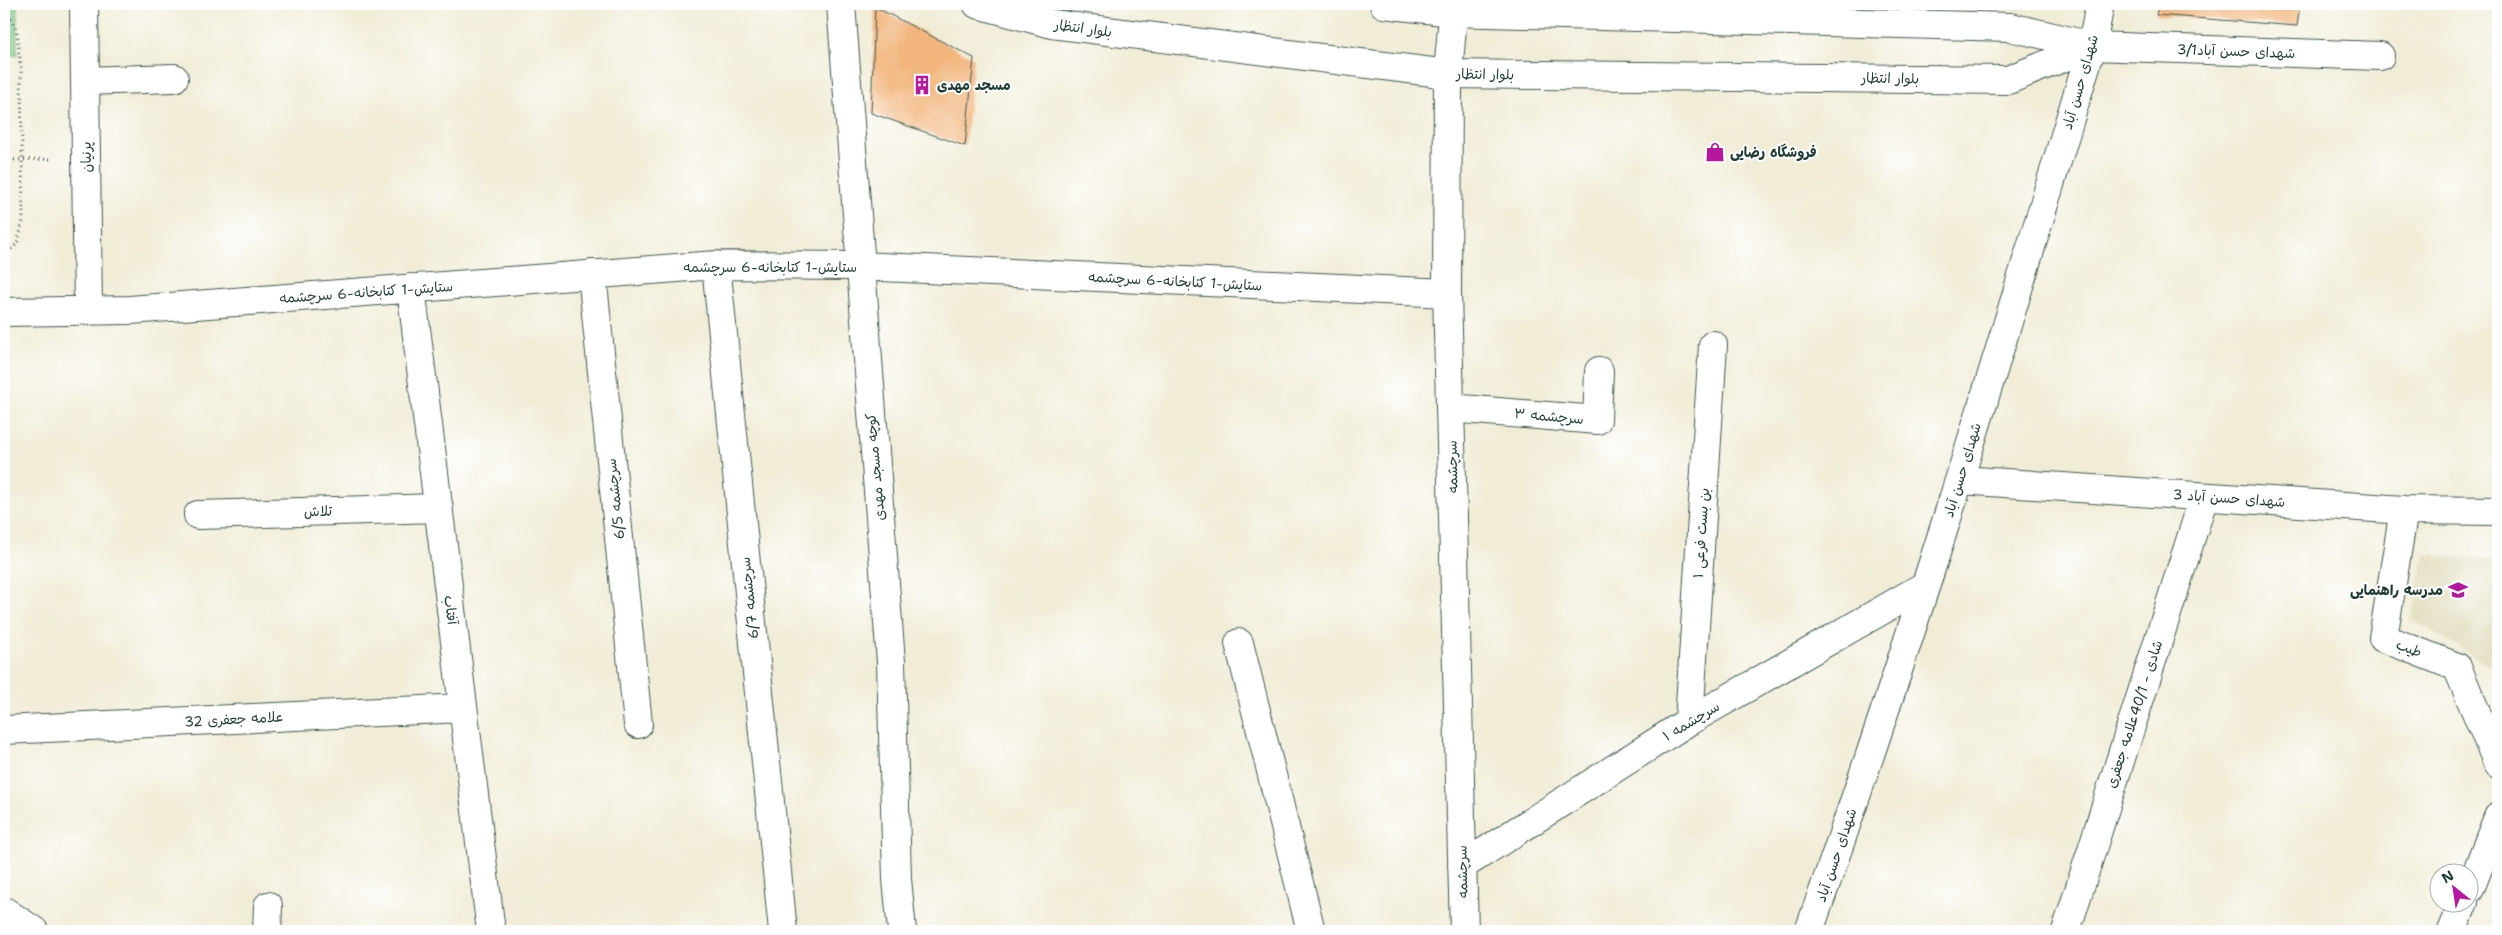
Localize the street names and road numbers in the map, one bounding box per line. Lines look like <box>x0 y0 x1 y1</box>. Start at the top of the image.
street label: بلوار انتظار <box>1052 15 1113 41</box>
street label: شهدای حسن آباد <box>2058 32 2102 132</box>
street label: 3/1شهدای حسن آباد <box>2177 40 2295 62</box>
street label: بلوار انتظار <box>1455 64 1514 84</box>
street label: بلوار انتظار <box>1860 68 1919 88</box>
street label: پرنیان <box>77 141 96 173</box>
street label: ستایش-1 کتابخانه-6 سرچشمه <box>683 258 857 277</box>
street label: ستایش-1 کتابخانه-6 سرچشمه <box>1088 267 1262 296</box>
street label: ستایش-1 کتابخانه-6 سرچشمه <box>278 277 454 308</box>
street label: سرچشمه ۳ <box>1513 404 1584 429</box>
street label: کوچه مسجد مهدی <box>861 412 890 522</box>
street label: شهدای حسن آباد <box>1939 420 1985 520</box>
street label: سرچشمه <box>1443 440 1462 494</box>
street label: سرچشمه 6/5 <box>602 457 629 540</box>
street label: شهدای حسن آباد 3 <box>2172 485 2286 511</box>
street label: بن بست فرعی ۱ <box>1689 487 1713 579</box>
street label: تلاش <box>303 501 333 520</box>
street label: سرچشمه 6/7 <box>736 556 763 640</box>
street label: آفتاب <box>440 594 462 626</box>
street label: طیب <box>2393 635 2425 661</box>
street label: شادی - 40/1علامه جعفری <box>2102 638 2166 790</box>
street label: سرچشمه ۱ <box>1659 697 1723 746</box>
street label: علامه جعفری 32 <box>184 707 284 731</box>
street label: شهدای حسن آباد <box>1812 806 1860 904</box>
street label: سرچشمه <box>1453 845 1472 899</box>

